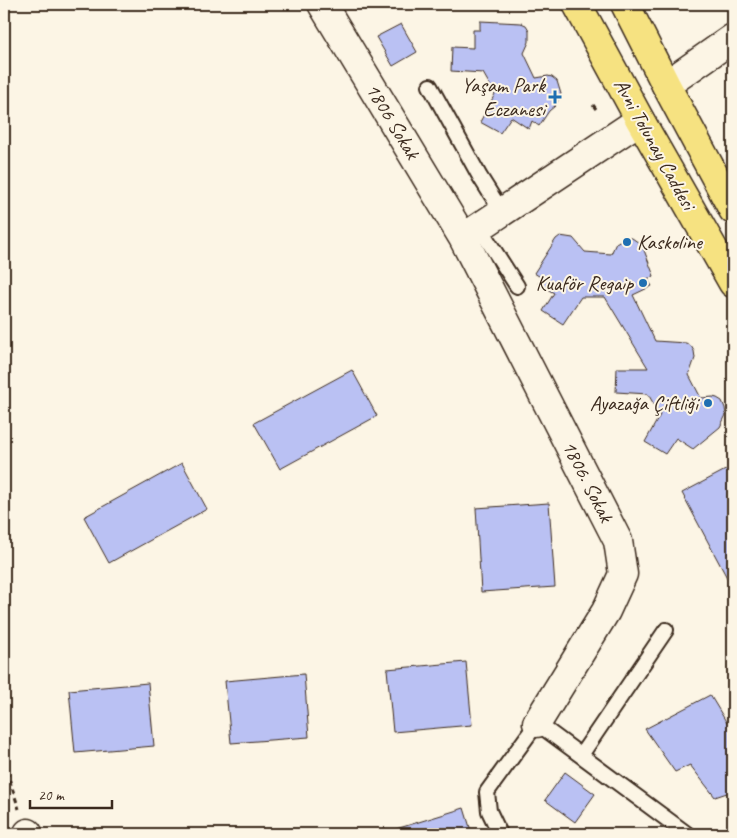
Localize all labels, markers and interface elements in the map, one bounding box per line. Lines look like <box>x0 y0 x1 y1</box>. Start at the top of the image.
place label: Yaşam Park Eczanesi <box>461 72 548 122</box>
street label: Avni Tolunay Caddesi <box>608 74 703 217</box>
street label: 1806 Sokak <box>360 78 426 165</box>
marker: Yaşam Park Eczanesi <box>549 91 561 103</box>
place label: Kaskoline <box>637 229 704 255</box>
marker: Kaskoline <box>621 236 633 248</box>
place label: Kuaför Regaip <box>536 270 635 296</box>
marker: Kuaför Regaip <box>637 277 649 289</box>
place label: Ayazağa Çiftliği <box>590 390 701 416</box>
marker: Ayazağa Çiftliği <box>702 397 714 409</box>
street label: 1806. Sokak <box>556 436 620 527</box>
scale bar <box>30 778 112 810</box>
text: 20 m <box>38 786 65 805</box>

